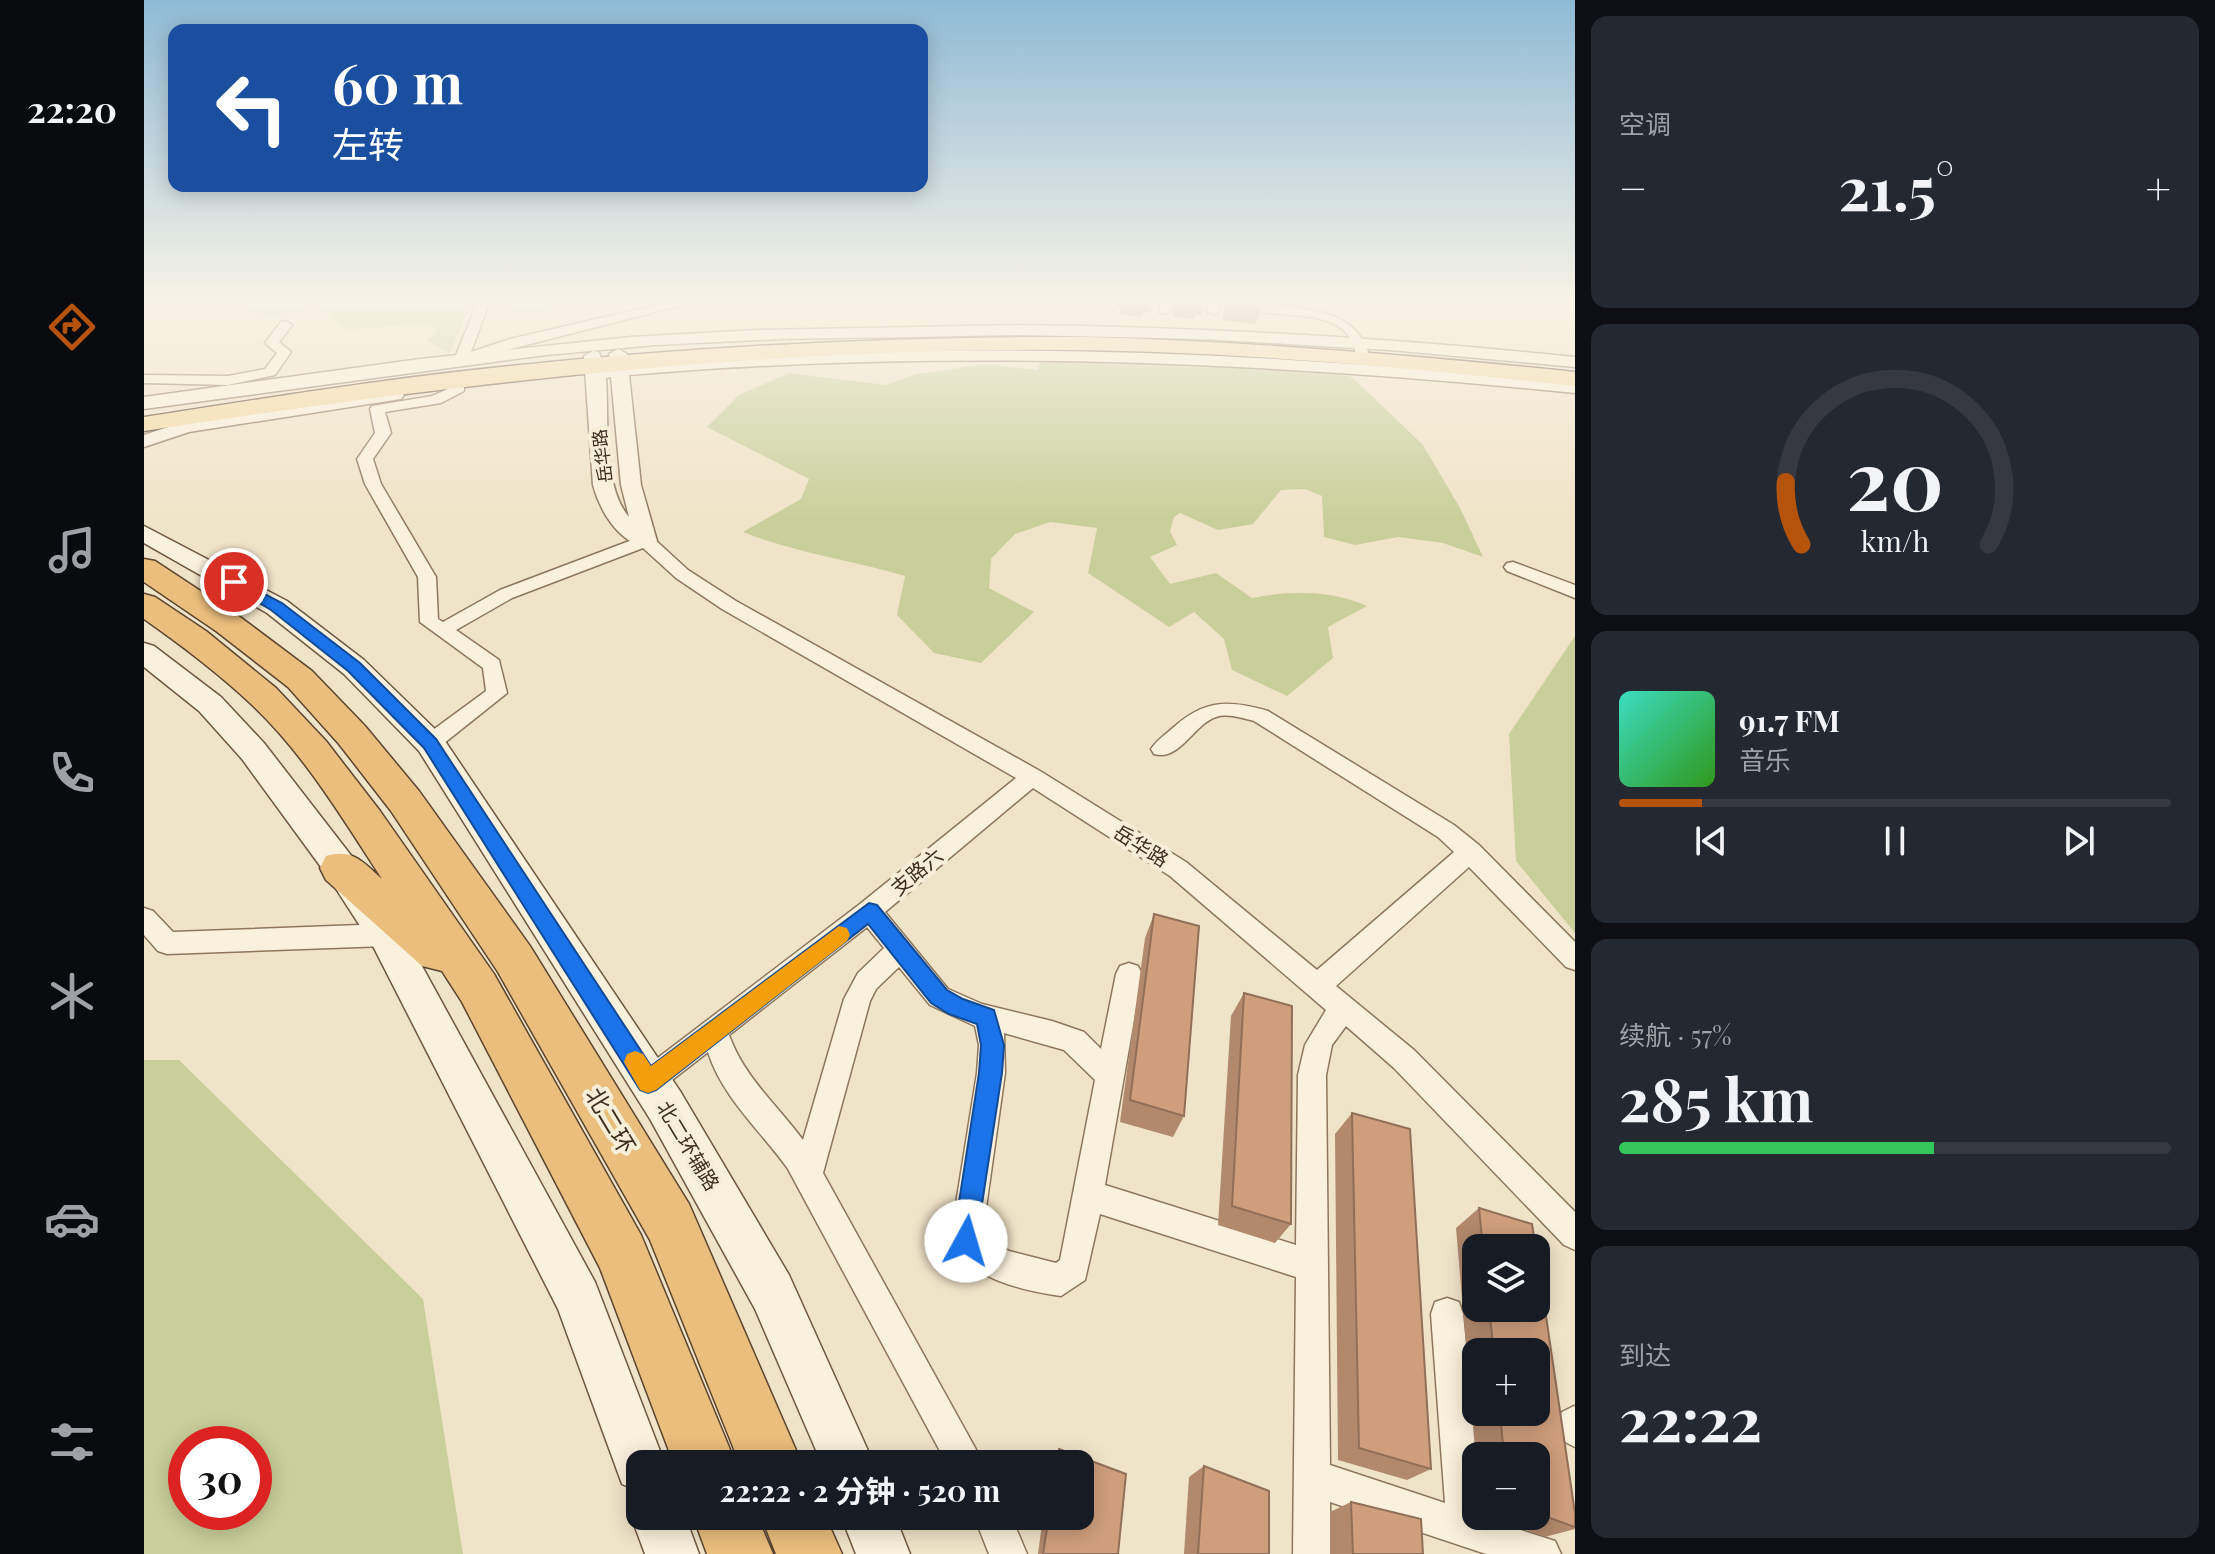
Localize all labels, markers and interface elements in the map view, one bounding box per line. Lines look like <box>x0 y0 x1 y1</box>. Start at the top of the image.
text: 60 m <box>332 44 463 119</box>
icon: left <box>200 56 304 160</box>
text: 22:20 <box>27 84 117 132</box>
text: 空调 <box>1619 106 1671 141</box>
text: 左转 <box>332 119 404 167</box>
text: 21.5° <box>1838 146 1954 226</box>
text: − <box>1619 157 1647 216</box>
text: + <box>2145 157 2171 216</box>
icon: directions <box>44 299 100 355</box>
text: 20 <box>1846 421 1944 532</box>
street label: 岳华路 <box>587 428 617 484</box>
icon: music <box>44 522 100 578</box>
text: km/h <box>1861 522 1929 560</box>
pin <box>200 548 268 616</box>
icon: arrive <box>212 560 256 604</box>
text: 91.7 FM <box>1739 700 1840 740</box>
text: 音乐 <box>1739 742 1791 777</box>
icon: phone <box>44 745 100 801</box>
street label: 岳华路 <box>1109 817 1174 872</box>
icon: previous <box>1689 819 1733 863</box>
icon: pause <box>1873 819 1917 863</box>
icon: next <box>2057 819 2101 863</box>
street label: 支路六 <box>884 841 948 900</box>
icon: climate <box>44 968 100 1024</box>
text: 续航 · 57% <box>1619 1017 1731 1052</box>
text: 285 km <box>1619 1057 1813 1137</box>
street label: 北二环 <box>579 1081 644 1159</box>
street label: 北二环辅路 <box>652 1095 727 1195</box>
icon: car <box>44 1191 100 1247</box>
position arrow <box>924 1199 1008 1283</box>
map controls <box>1462 1234 1550 1530</box>
button: layers <box>1462 1234 1550 1322</box>
text: 到达 <box>1619 1337 1671 1372</box>
button: + <box>1462 1338 1550 1426</box>
text: 22:22 <box>1619 1377 1762 1457</box>
icon: filters <box>44 1414 100 1470</box>
speed limit sign: 30 <box>168 1426 272 1530</box>
button: − <box>1462 1442 1550 1530</box>
text: 22:22 · 2 分钟 · 520 m <box>720 1470 1000 1510</box>

